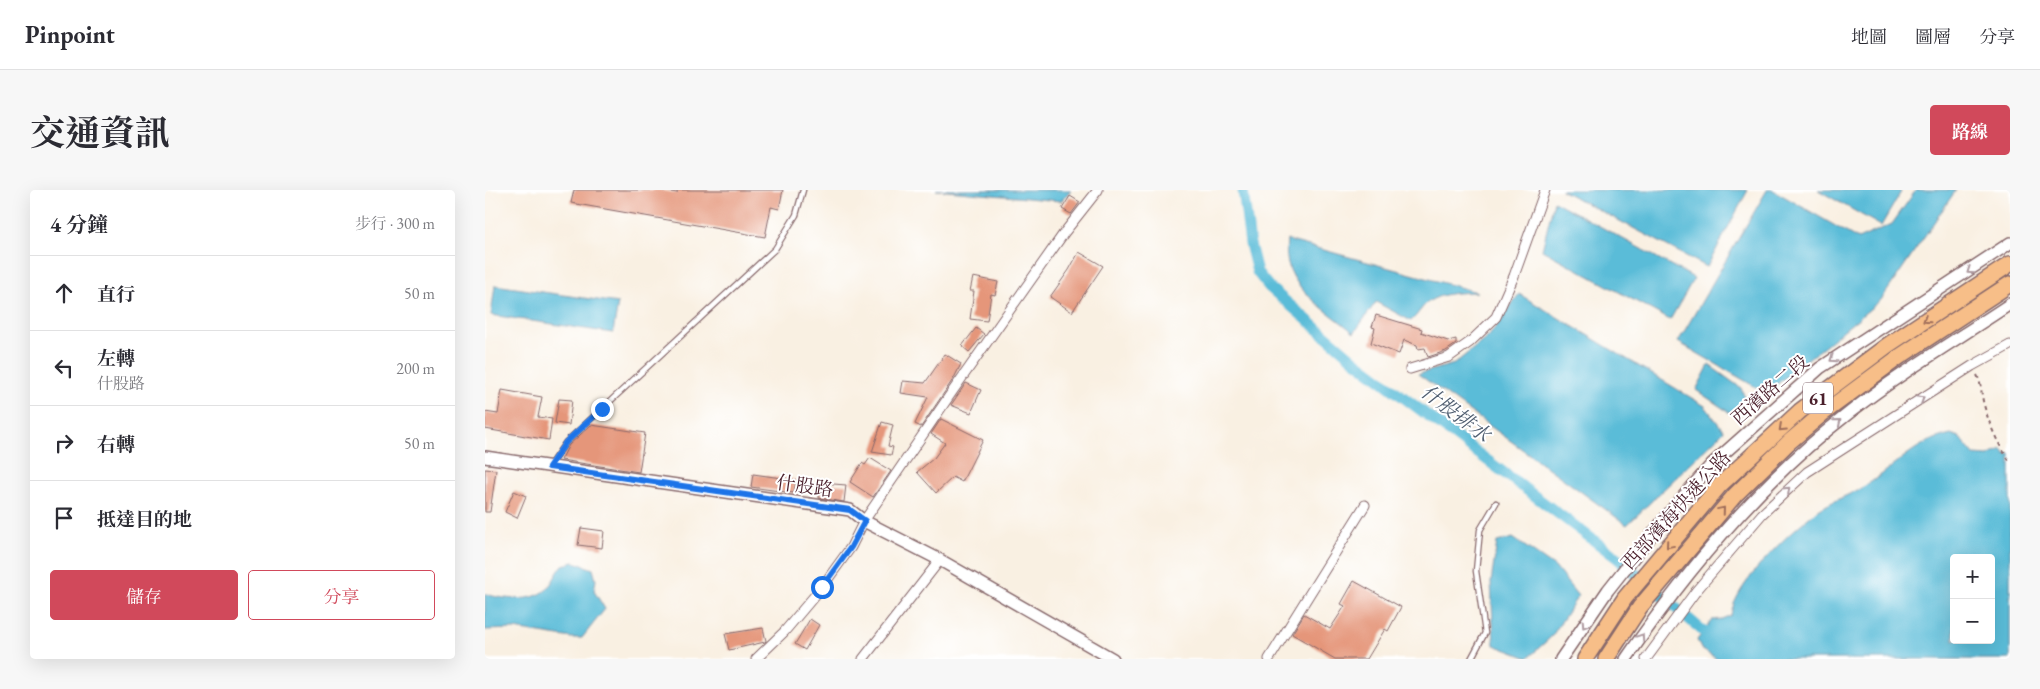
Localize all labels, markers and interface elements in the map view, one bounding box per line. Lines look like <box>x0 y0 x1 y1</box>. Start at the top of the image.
text: Pinpoint <box>25 19 115 50</box>
text: 地圖 <box>1851 25 1887 48</box>
text: 圖層 <box>1915 25 1951 48</box>
text: 分享 <box>1979 25 2015 48</box>
button: 路線 <box>1930 105 2010 155</box>
text: 交通資訊 <box>30 110 170 155</box>
text: 4 分鐘 <box>50 211 108 238</box>
text: 步行 · 300 m <box>355 213 435 234</box>
one-way arrow <box>1966 265 1975 274</box>
icon: ahead <box>50 279 78 307</box>
text: 直行 <box>97 282 135 307</box>
text: 50 m <box>404 283 435 304</box>
one-way arrow <box>1922 314 1931 323</box>
text: 左轉 <box>97 346 135 371</box>
street label: 西濱路二段 <box>1726 349 1814 431</box>
one-way arrow <box>1830 353 1839 362</box>
icon: left <box>50 354 78 382</box>
text: 200 m <box>396 358 435 379</box>
text: 什股路 <box>97 373 145 394</box>
water label: 什股排水 <box>1416 379 1497 449</box>
road number: 61 <box>1803 382 1833 414</box>
one-way arrow <box>1916 395 1925 405</box>
route end <box>591 398 614 421</box>
one-way arrow <box>1832 420 1841 428</box>
one-way arrow <box>1778 422 1787 431</box>
icon: right <box>50 429 78 457</box>
text: 右轉 <box>97 432 135 457</box>
text: 50 m <box>404 433 435 454</box>
street label: 西部濱海快速公路 <box>1616 445 1736 575</box>
street label: 什股路 <box>775 470 835 502</box>
one-way arrow <box>1782 487 1791 496</box>
icon: arrive <box>50 504 78 532</box>
one-way arrow <box>1716 506 1725 515</box>
text: 抵達目的地 <box>97 507 192 532</box>
one-way arrow <box>1667 539 1675 548</box>
map controls <box>1950 554 1995 644</box>
button: + <box>1950 554 1995 599</box>
button: 儲存 <box>50 570 238 620</box>
button: 分享 <box>248 570 435 620</box>
route start <box>811 576 834 599</box>
button: − <box>1950 599 1995 644</box>
one-way arrow <box>1582 619 1591 628</box>
one-way arrow <box>1635 634 1644 643</box>

